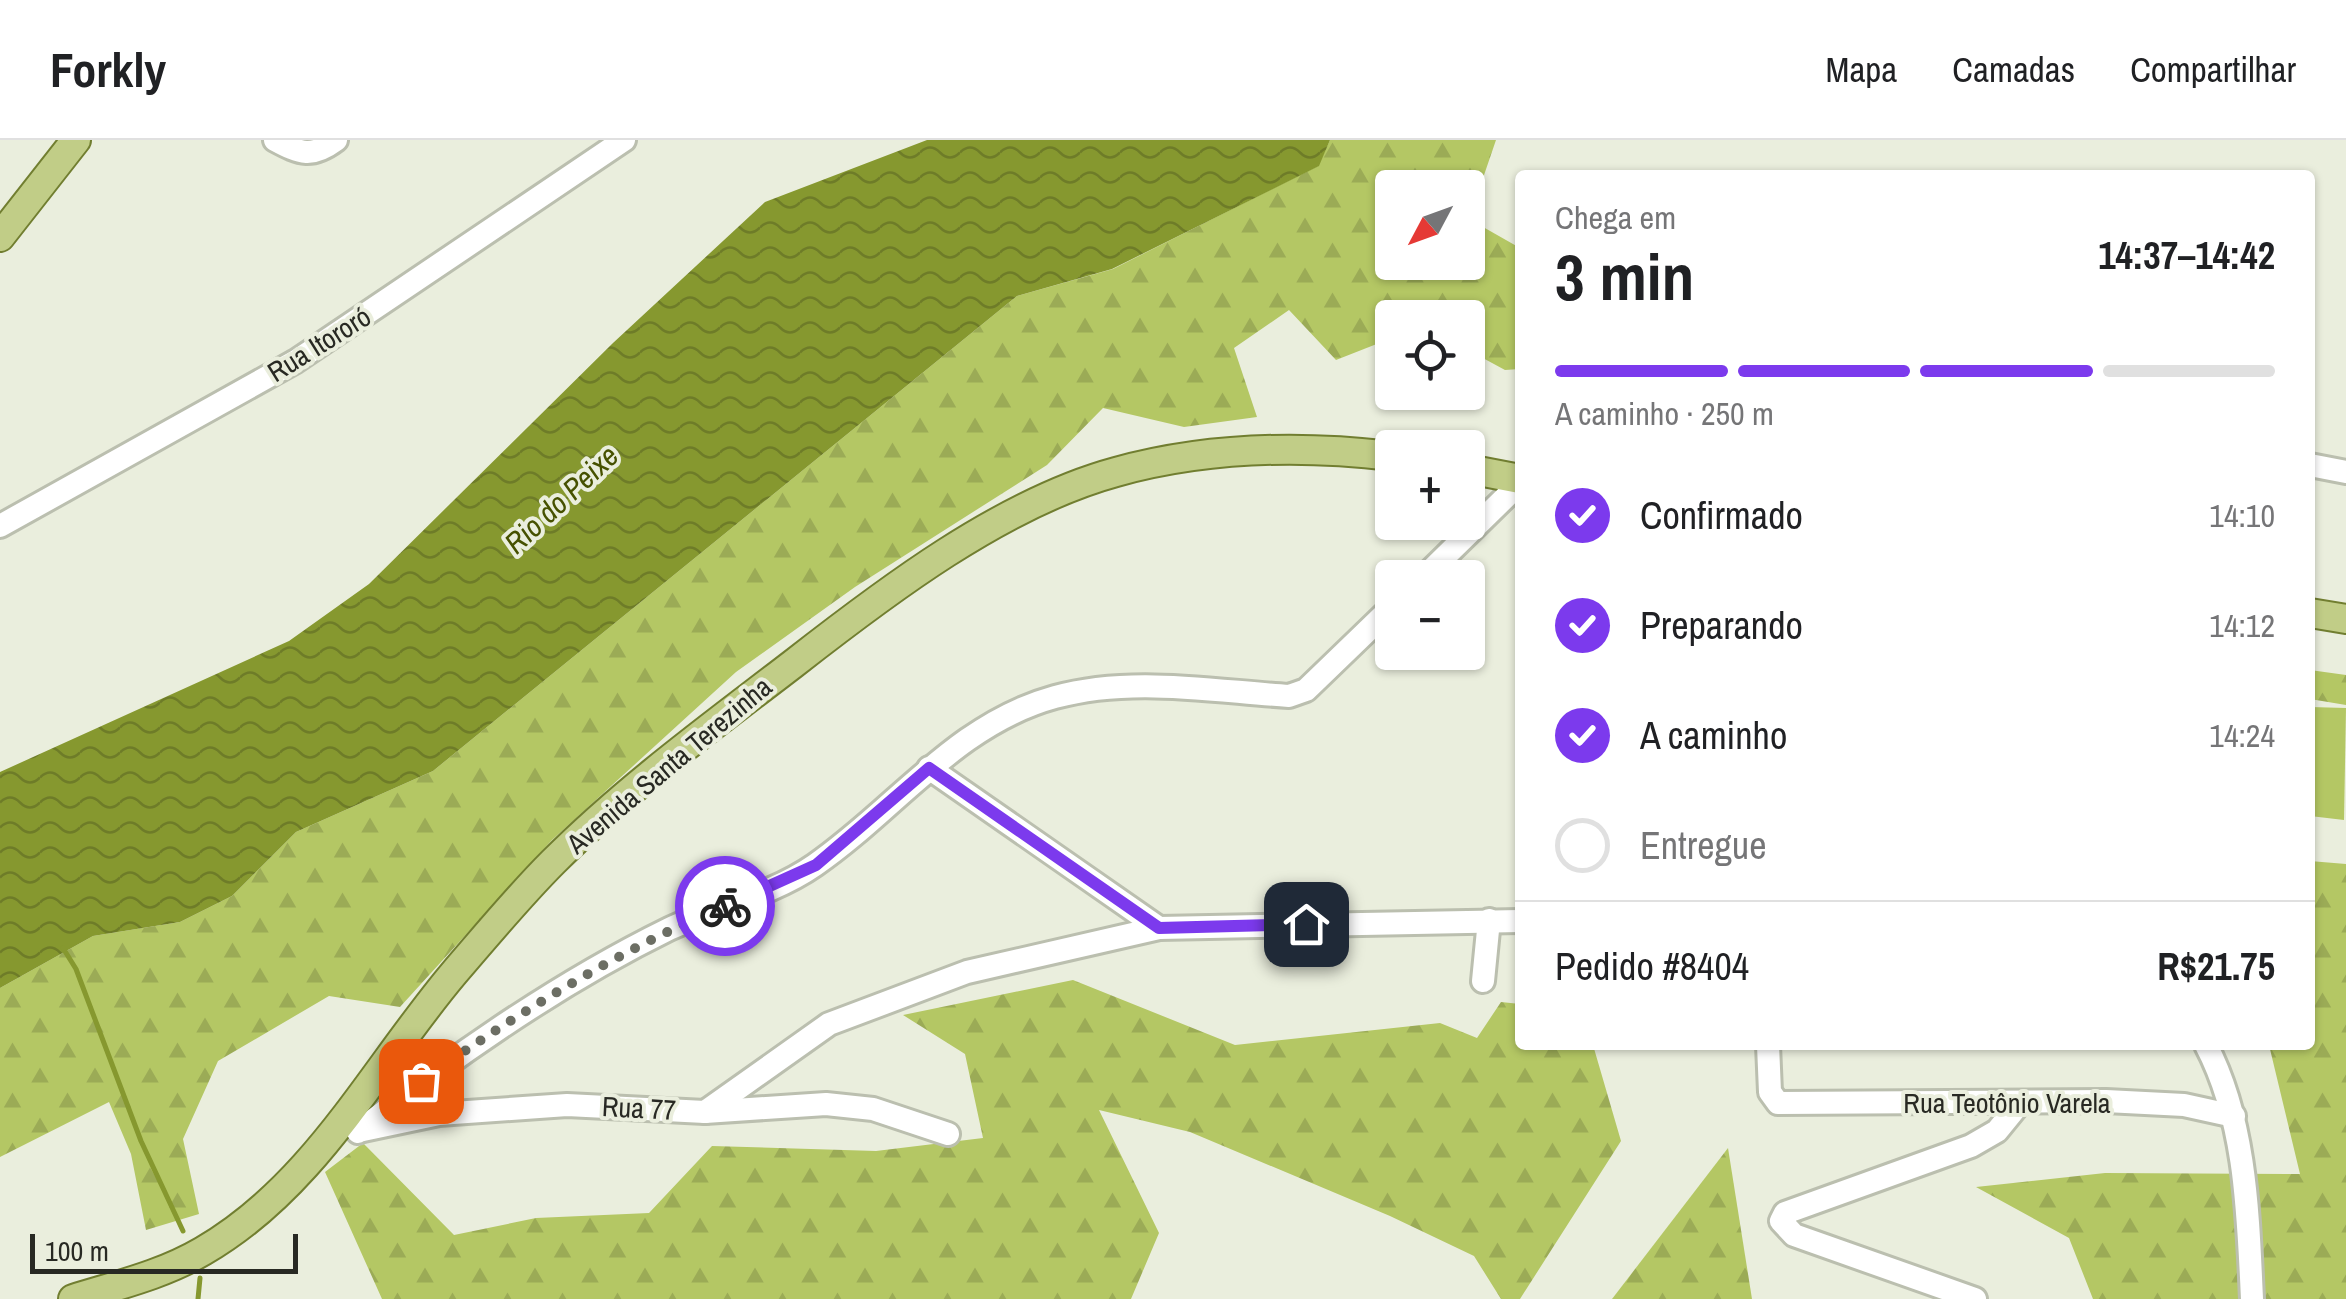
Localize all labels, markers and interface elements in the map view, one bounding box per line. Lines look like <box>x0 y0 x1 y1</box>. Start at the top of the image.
text: Forkly <box>50 37 166 102</box>
text: Mapa <box>1826 46 1897 93</box>
text: Camadas <box>1952 46 2075 93</box>
text: Compartilhar <box>2130 46 2296 93</box>
north arrow <box>1375 170 1485 280</box>
map controls <box>1375 170 1485 670</box>
text: Chega em <box>1555 196 1676 239</box>
text: 14:37–14:42 <box>2098 230 2275 281</box>
text: 3 min <box>1555 233 1694 320</box>
street label: Rua Itororó <box>260 297 378 391</box>
button: locate <box>1375 300 1485 410</box>
text: A caminho · 250 m <box>1555 392 1774 435</box>
button: + <box>1375 430 1485 540</box>
water label: Rio do Peixe <box>495 436 627 562</box>
icon: check <box>1555 488 1610 543</box>
text: Confirmado <box>1640 490 1803 541</box>
text: 14:10 <box>2209 494 2275 537</box>
button: − <box>1375 560 1485 670</box>
icon: check <box>1555 598 1610 653</box>
text: Preparando <box>1640 600 1803 651</box>
text: 14:12 <box>2209 604 2275 647</box>
street label: Avenida Santa Terezinha <box>558 668 780 863</box>
icon: check <box>1555 708 1610 763</box>
text: A caminho <box>1640 710 1787 761</box>
text: 14:24 <box>2209 714 2275 757</box>
text: Entregue <box>1640 820 1766 871</box>
courier <box>675 856 775 956</box>
icon: bike <box>698 879 753 934</box>
pin <box>1264 882 1349 967</box>
icon: home <box>1279 897 1334 952</box>
text: Pedido #8404 <box>1555 941 1749 992</box>
text: R$21.75 <box>2157 941 2275 992</box>
pin <box>379 1039 464 1124</box>
icon: bag <box>394 1054 449 1109</box>
street label: Rua Teotônio Varela <box>1903 1084 2111 1122</box>
street label: Rua 77 <box>601 1087 677 1129</box>
scale bar <box>30 1229 298 1274</box>
text: 100 m <box>45 1232 109 1270</box>

